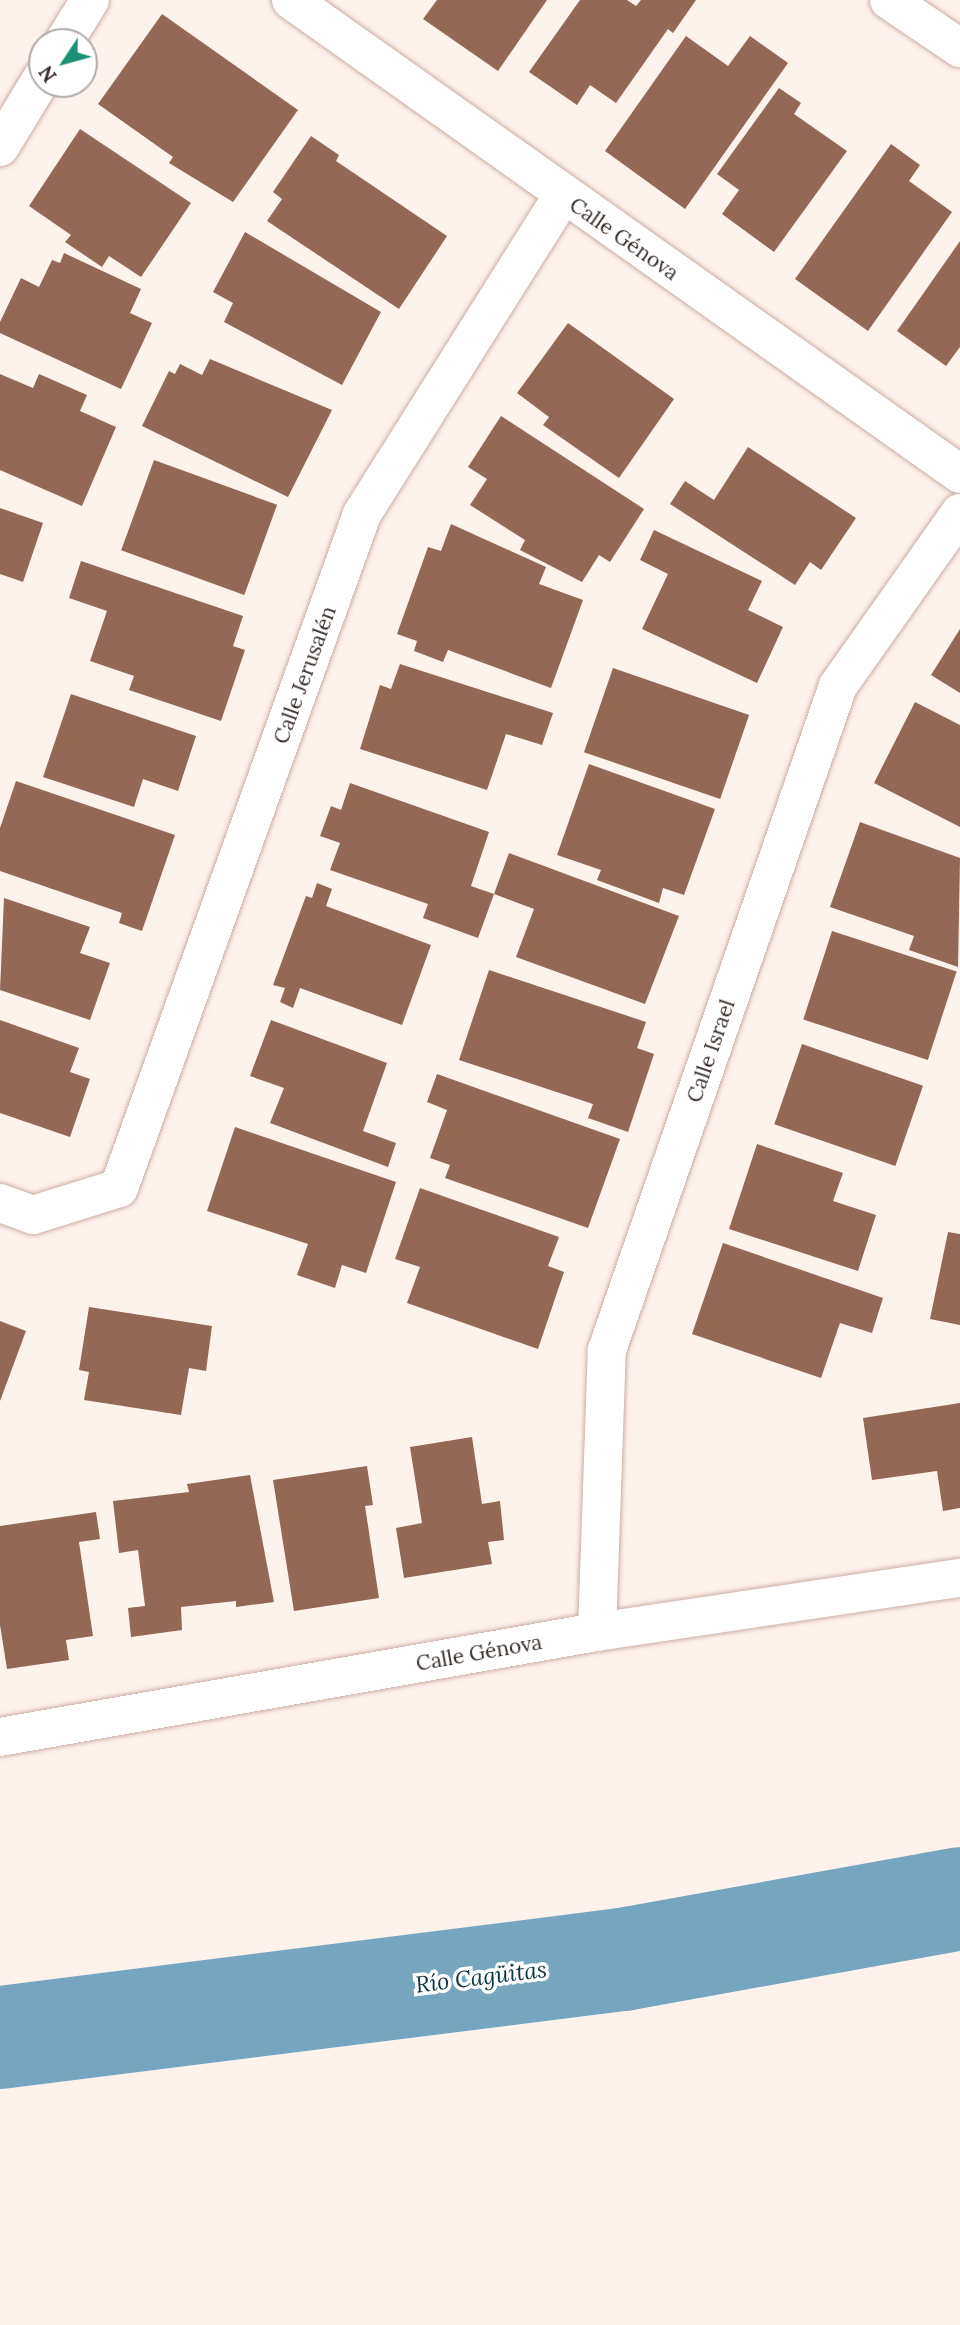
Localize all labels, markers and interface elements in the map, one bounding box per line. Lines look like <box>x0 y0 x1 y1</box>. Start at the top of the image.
north arrow <box>28 28 98 98</box>
text: N <box>34 61 62 87</box>
street label: Calle Génova <box>565 192 683 286</box>
street label: Calle Jerusalén <box>268 603 342 747</box>
street label: Calle Israel <box>682 996 740 1106</box>
street label: Calle Génova <box>414 1630 544 1676</box>
water label: Río Cagüitas <box>414 1955 548 1999</box>

